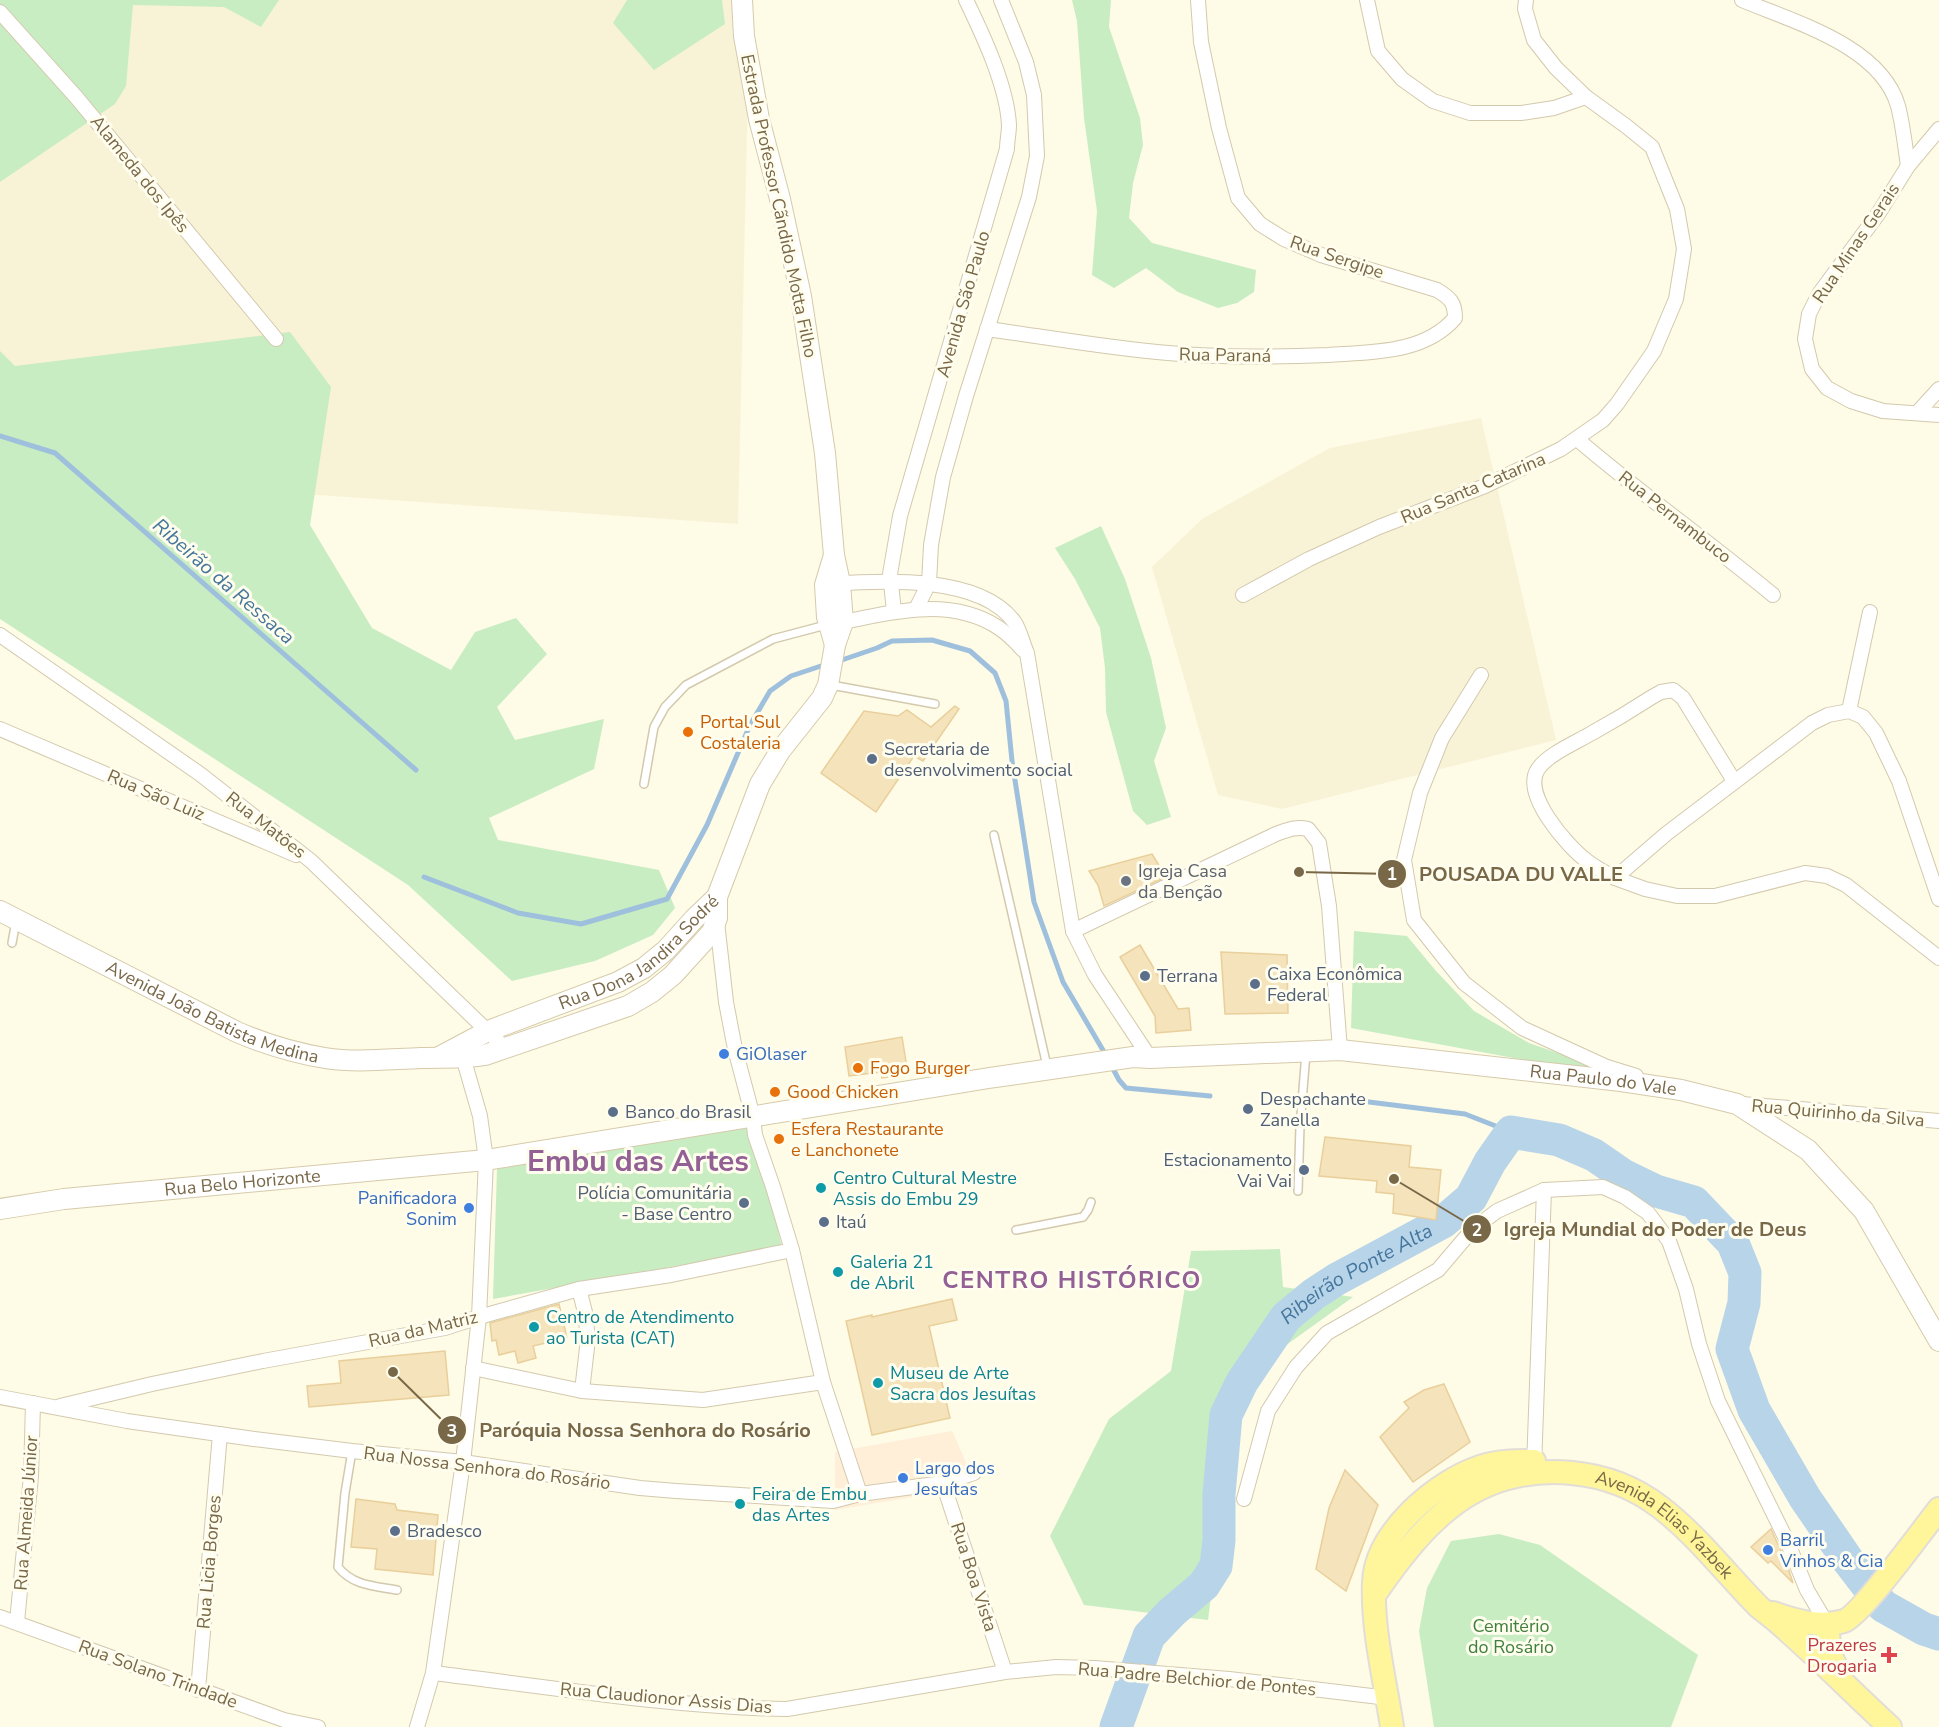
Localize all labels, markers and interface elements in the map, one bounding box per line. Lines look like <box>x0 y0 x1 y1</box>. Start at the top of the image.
street label: Estrada Professor Cãndido Motta Filho <box>735 52 823 360</box>
street label: Alameda dos Ipês <box>85 110 195 238</box>
street label: Rua Minas Gerais <box>1807 178 1905 308</box>
street label: Avenida São Paulo <box>931 228 995 380</box>
street label: Rua Sergipe <box>1287 230 1387 284</box>
street label: Rua Paraná <box>1179 342 1271 368</box>
street label: Rua Santa Catarina <box>1397 447 1549 529</box>
street label: Rua Pernambuco <box>1614 465 1736 569</box>
water label: Ribeirão da Ressaca <box>147 512 300 651</box>
place label: Portal Sul Costaleria <box>700 710 781 755</box>
marker: Portal Sul Costaleria <box>681 725 695 739</box>
place label: Secretaria de desenvolvimento social <box>884 737 1073 782</box>
marker: Secretaria de desenvolvimento social <box>865 752 879 766</box>
street label: Rua São Luiz <box>104 764 208 826</box>
street label: Rua Matões <box>221 786 311 864</box>
callout: POUSADA DU VALLE <box>1377 855 1635 893</box>
place label: Igreja Casa da Benção <box>1138 859 1227 904</box>
text: POUSADA DU VALLE <box>1419 861 1623 888</box>
text: 1 <box>1387 862 1397 886</box>
marker: Igreja Casa da Benção <box>1119 874 1133 888</box>
street label: Rua Dona Jandira Sodré <box>555 890 724 1015</box>
street label: Avenida João Batista Medina <box>102 955 321 1069</box>
place label: Caixa Econômica Federal <box>1267 962 1402 1007</box>
place label: Terrana <box>1157 964 1218 988</box>
marker: Terrana <box>1138 969 1152 983</box>
marker: Caixa Econômica Federal <box>1248 977 1262 991</box>
place label: GiOlaser <box>736 1042 807 1066</box>
marker: GiOlaser <box>717 1047 731 1061</box>
place label: Fogo Burger <box>870 1056 970 1080</box>
street label: Rua Paulo do Vale <box>1529 1059 1678 1101</box>
marker: Fogo Burger <box>851 1061 865 1075</box>
place label: Good Chicken <box>787 1080 899 1104</box>
marker: Good Chicken <box>768 1085 782 1099</box>
place label: Despachante Zanella <box>1260 1087 1366 1132</box>
street label: Rua Quirinho da Silva <box>1750 1093 1926 1133</box>
place label: Banco do Brasil <box>625 1100 752 1124</box>
marker: Despachante Zanella <box>1241 1102 1255 1116</box>
marker: Banco do Brasil <box>606 1105 620 1119</box>
place label: Esfera Restaurante e Lanchonete <box>791 1117 944 1162</box>
marker: Esfera Restaurante e Lanchonete <box>772 1132 786 1146</box>
district label: Embu das Artes <box>527 1141 749 1182</box>
place label: Estacionamento Vai Vai <box>1164 1148 1292 1193</box>
street label: Rua Belo Horizonte <box>163 1163 322 1202</box>
marker: Estacionamento Vai Vai <box>1297 1163 1311 1177</box>
place label: Centro Cultural Mestre Assis do Embu 29 <box>833 1166 1017 1211</box>
place label: Polícia Comunitária - Base Centro <box>577 1181 732 1226</box>
marker: Centro Cultural Mestre Assis do Embu 29 <box>814 1181 828 1195</box>
place label: Panificadora Sonim <box>358 1186 457 1231</box>
marker: Polícia Comunitária - Base Centro <box>737 1196 751 1210</box>
marker: Panificadora Sonim <box>462 1201 476 1215</box>
place label: Itaú <box>836 1210 867 1234</box>
callout: Igreja Mundial do Poder de Deus <box>1462 1210 1819 1248</box>
marker: Itaú <box>817 1215 831 1229</box>
text: Igreja Mundial do Poder de Deus <box>1504 1216 1807 1243</box>
water label: Ribeirão Ponte Alta <box>1275 1217 1437 1330</box>
text: 2 <box>1472 1218 1482 1242</box>
place label: Galeria 21 de Abril <box>850 1250 934 1295</box>
district label: CENTRO HISTÓRICO <box>942 1264 1202 1296</box>
marker: Galeria 21 de Abril <box>831 1265 845 1279</box>
street label: Rua da Matriz <box>366 1305 480 1353</box>
place label: Centro de Atendimento ao Turista (CAT) <box>546 1305 734 1350</box>
marker: Centro de Atendimento ao Turista (CAT) <box>527 1320 541 1334</box>
place label: Museu de Arte Sacra dos Jesuítas <box>890 1361 1036 1406</box>
marker: Museu de Arte Sacra dos Jesuítas <box>871 1376 885 1390</box>
callout: Paróquia Nossa Senhora do Rosário <box>437 1411 823 1449</box>
text: Paróquia Nossa Senhora do Rosário <box>479 1417 811 1444</box>
text: 3 <box>447 1419 457 1443</box>
street label: Rua Almeida Júnior <box>9 1434 43 1591</box>
street label: Rua Nossa Senhora do Rosário <box>362 1441 612 1495</box>
place label: Largo dos Jesuítas <box>914 1456 995 1501</box>
street label: Avenida Elias Yazbek <box>1593 1465 1739 1585</box>
marker: Largo dos Jesuítas <box>896 1471 910 1485</box>
place label: Feira de Embu das Artes <box>752 1482 867 1527</box>
street label: Rua Licia Borges <box>191 1494 227 1630</box>
marker: Feira de Embu das Artes <box>733 1497 747 1511</box>
place label: Bradesco <box>407 1519 482 1543</box>
street label: Rua Boa Vista <box>945 1519 1003 1635</box>
marker: Bradesco <box>388 1524 402 1538</box>
place label: Barril Vinhos & Cia <box>1779 1528 1883 1573</box>
marker: Barril Vinhos & Cia <box>1761 1543 1775 1557</box>
park label: Cemitério do Rosário <box>1468 1614 1554 1659</box>
place label: Prazeres Drogaria <box>1807 1633 1877 1678</box>
street label: Rua Solano Trindade <box>75 1634 241 1714</box>
marker: Prazeres Drogaria <box>1882 1648 1896 1662</box>
street label: Rua Padre Belchior de Pontes <box>1077 1657 1317 1701</box>
street label: Rua Claudionor Assis Dias <box>559 1677 773 1719</box>

